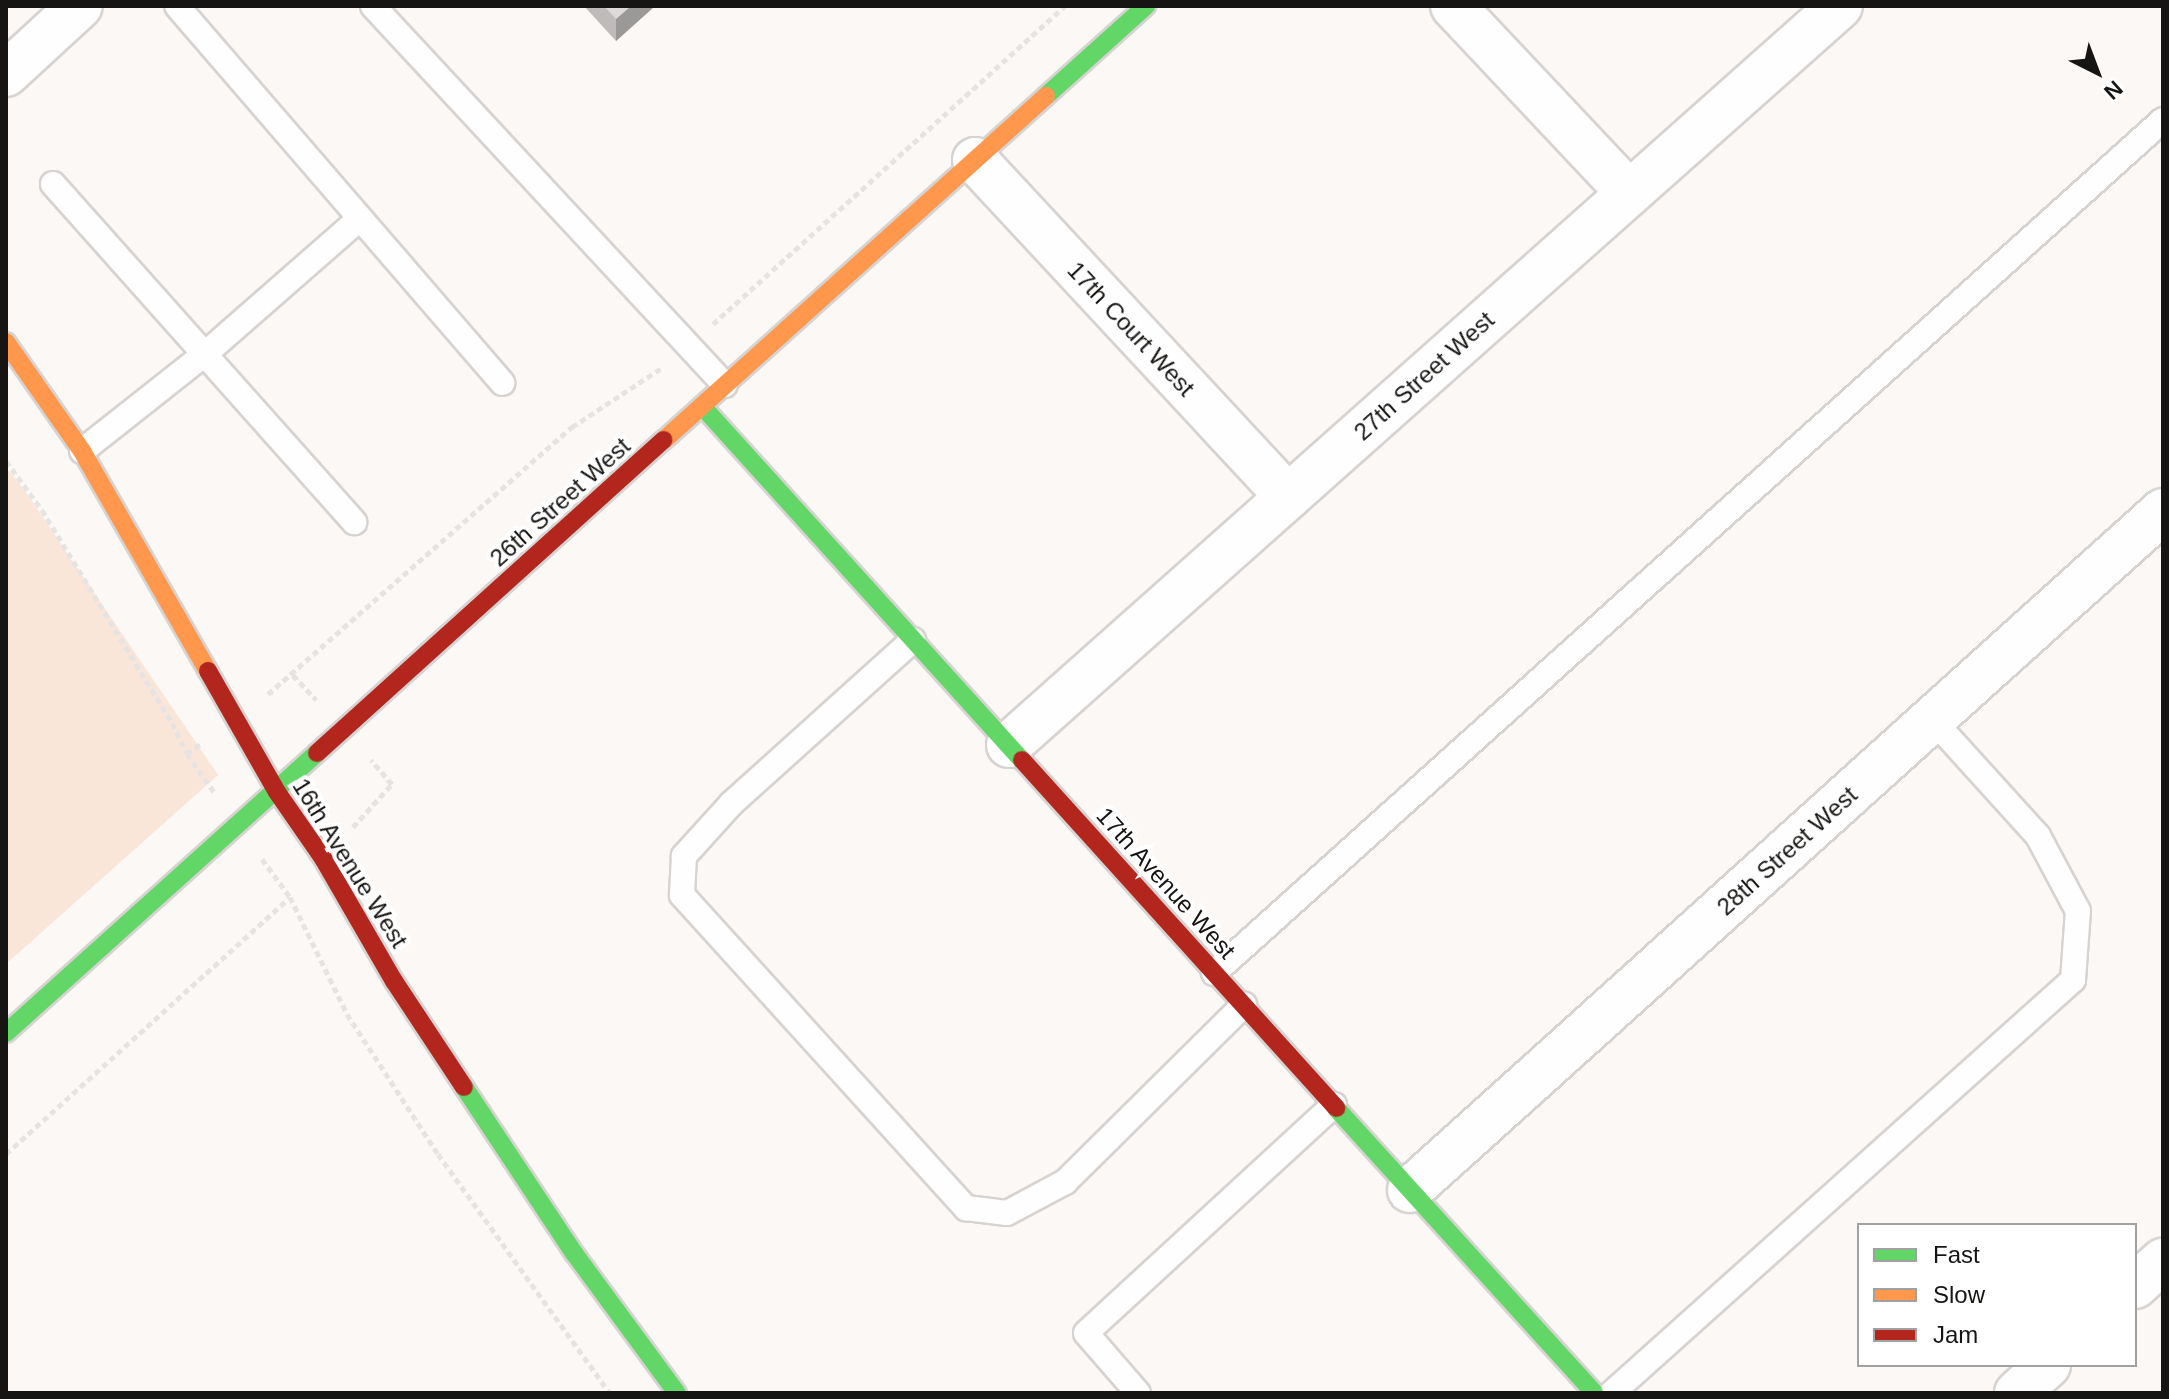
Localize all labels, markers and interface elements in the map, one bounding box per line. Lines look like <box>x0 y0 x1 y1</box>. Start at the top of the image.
north arrow <box>2057 32 2137 112</box>
text: N <box>2099 76 2128 105</box>
street label: 17th Court West <box>1061 256 1201 402</box>
street label: 27th Street West <box>1348 306 1500 446</box>
street label: 26th Street West <box>484 432 636 572</box>
street label: 16th Avenue West <box>286 773 414 953</box>
street label: 28th Street West <box>1711 781 1863 921</box>
street label: 17th Avenue West <box>1090 801 1242 965</box>
legend <box>1857 1223 2137 1367</box>
text: Fast <box>1933 1241 1980 1268</box>
text: Slow <box>1933 1281 1985 1308</box>
text: Jam <box>1933 1321 1978 1348</box>

